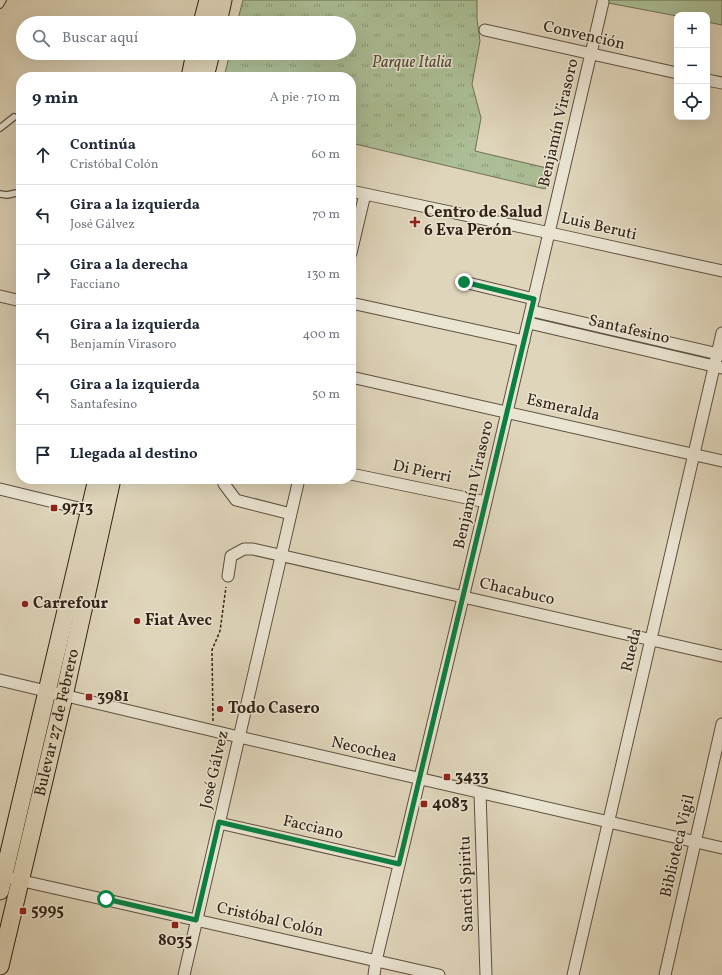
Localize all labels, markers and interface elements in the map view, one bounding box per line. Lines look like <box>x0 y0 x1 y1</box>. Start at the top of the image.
map controls <box>674 12 710 120</box>
button: + <box>674 12 710 48</box>
search box <box>16 16 356 60</box>
street label: Convención <box>541 16 627 56</box>
icon: search <box>30 27 52 49</box>
text: Buscar aquí <box>62 28 138 49</box>
button: − <box>674 48 710 84</box>
park label: Parque Italia <box>372 52 453 74</box>
street label: Benjamín Virasoro <box>534 57 584 189</box>
button: locate <box>674 84 710 120</box>
text: 9 min <box>32 87 78 110</box>
text: A pie · 710 m <box>270 89 340 107</box>
text: Continúa <box>70 135 136 156</box>
icon: ahead <box>32 144 54 166</box>
text: 60 m <box>312 146 340 164</box>
text: Cristóbal Colón <box>70 156 159 174</box>
text: Gira a la izquierda <box>70 195 200 216</box>
place label: Centro de Salud 6 Eva Perón <box>424 202 543 242</box>
icon: left <box>32 204 54 226</box>
text: 70 m <box>312 206 340 224</box>
street label: Luis Beruti <box>559 208 639 246</box>
text: José Gálvez <box>70 216 135 234</box>
marker: Centro de Salud 6 Eva Perón <box>409 216 421 228</box>
text: Gira a la derecha <box>70 255 188 276</box>
icon: right <box>32 264 54 286</box>
text: 130 m <box>307 266 340 284</box>
route end <box>455 273 473 291</box>
text: Facciano <box>70 276 120 294</box>
street label: Santafesino <box>586 310 672 350</box>
text: Gira a la izquierda <box>70 315 200 336</box>
icon: left <box>32 324 54 346</box>
text: 400 m <box>303 326 340 344</box>
text: Benjamín Virasoro <box>70 336 177 354</box>
text: Gira a la izquierda <box>70 375 200 396</box>
icon: left <box>32 384 54 406</box>
text: 50 m <box>312 386 340 404</box>
street label: Esmeralda <box>524 389 602 427</box>
text: Santafesino <box>70 396 137 414</box>
street label: Benjamín Virasoro <box>449 419 499 551</box>
icon: arrive <box>32 444 54 466</box>
text: Llegada al destino <box>70 444 198 465</box>
street label: Di Pierri <box>391 455 454 489</box>
place label: 9713 <box>62 497 93 519</box>
marker: 9713 <box>49 503 59 513</box>
street label: Chacabuco <box>477 573 557 611</box>
place label: Carrefour <box>33 593 109 615</box>
marker: Carrefour <box>20 599 30 609</box>
place label: Fiat Avec <box>145 610 212 632</box>
marker: Fiat Avec <box>132 616 142 626</box>
street label: Rueda <box>616 626 648 674</box>
street label: Bulevar 27 de Febrero <box>30 647 85 799</box>
place label: 3981 <box>97 686 129 708</box>
marker: 3981 <box>84 692 94 702</box>
place label: Todo Casero <box>228 698 320 720</box>
marker: Todo Casero <box>215 704 225 714</box>
street label: José Gálvez <box>195 729 235 811</box>
street label: Necochea <box>329 732 399 768</box>
place label: 3433 <box>455 766 489 788</box>
marker: 3433 <box>442 772 452 782</box>
street label: Biblioteca Vigil <box>655 792 701 900</box>
place label: 4083 <box>432 793 468 815</box>
marker: 4083 <box>419 799 429 809</box>
street label: Facciano <box>281 810 345 846</box>
street label: Sancti Spiritu <box>454 836 480 932</box>
route start <box>97 890 115 908</box>
street label: Cristóbal Colón <box>214 897 326 943</box>
place label: 5995 <box>31 900 64 922</box>
marker: 5995 <box>18 906 28 916</box>
marker: 8035 <box>170 920 180 930</box>
place label: 8035 <box>158 930 192 952</box>

